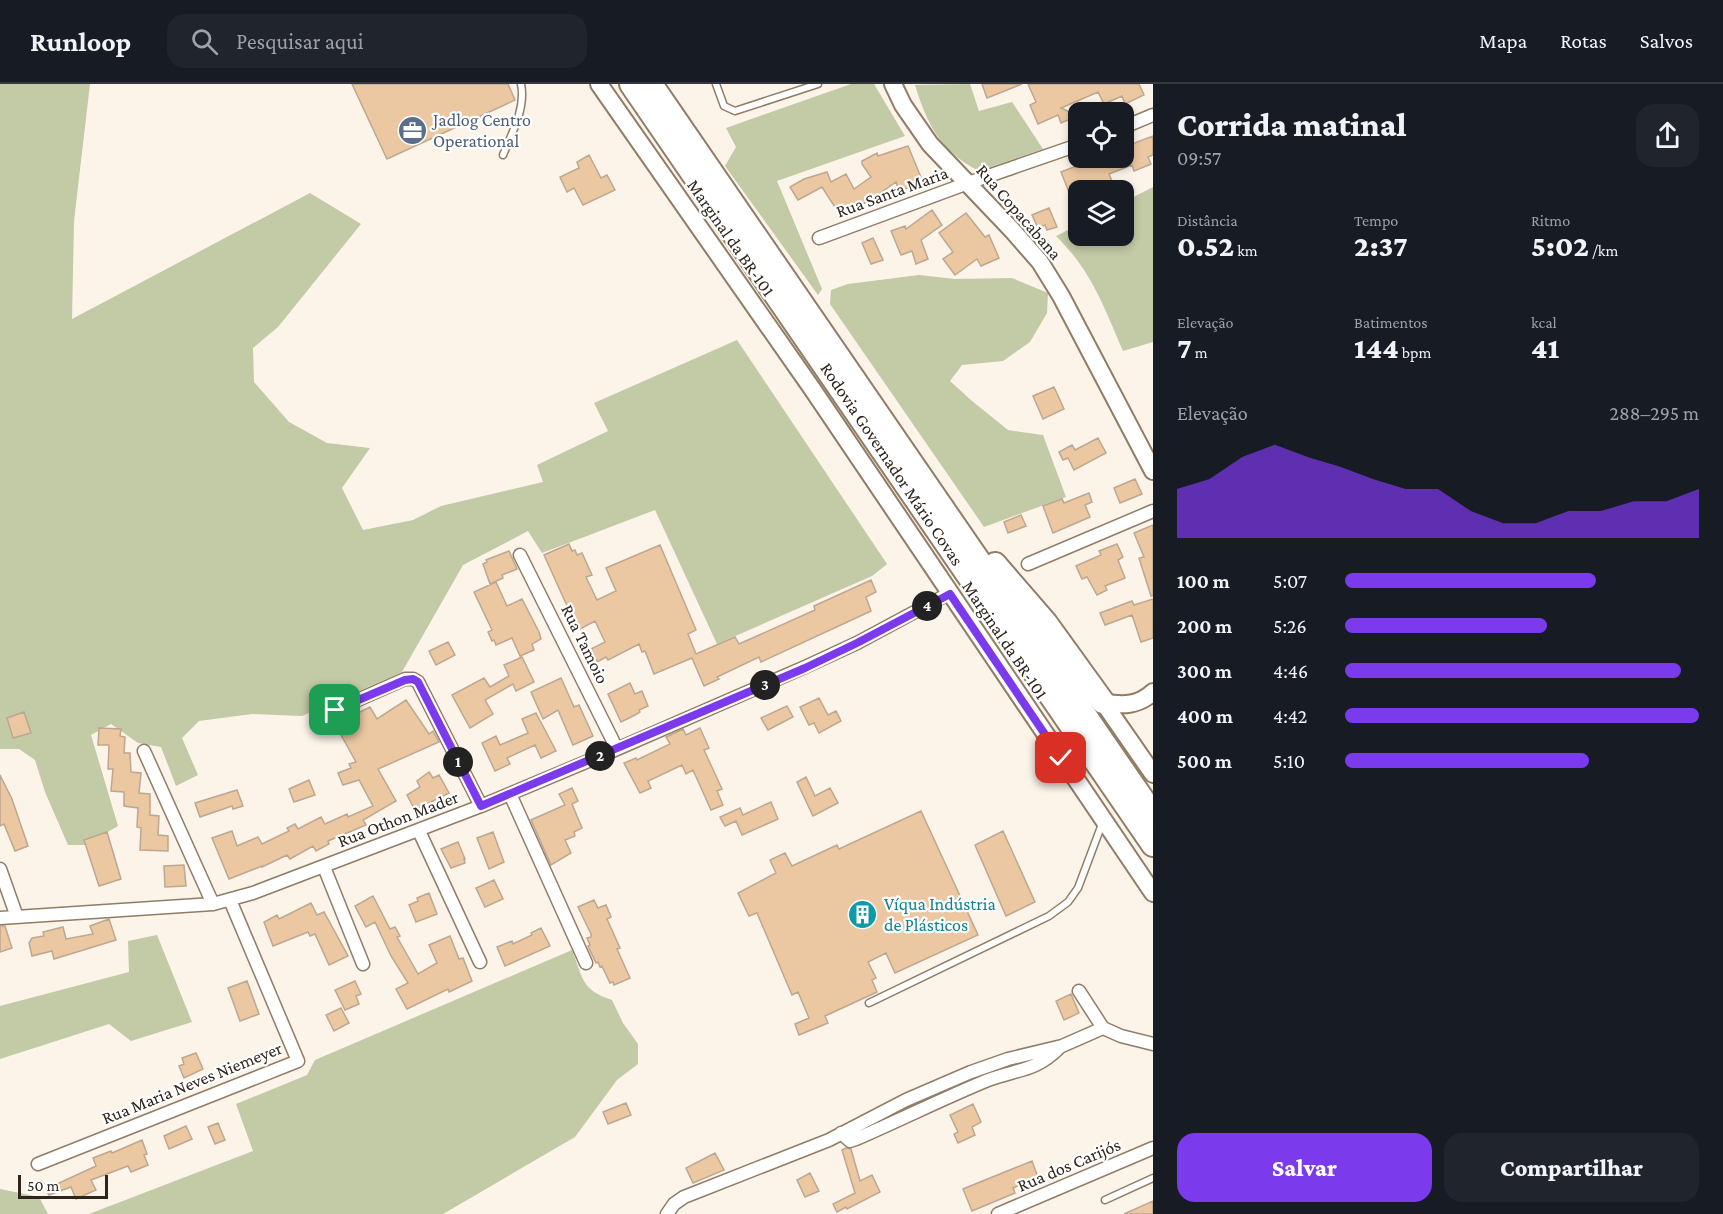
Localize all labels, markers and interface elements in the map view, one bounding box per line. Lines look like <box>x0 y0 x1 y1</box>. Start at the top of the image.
search box <box>167 14 587 68</box>
icon: search <box>188 25 221 58</box>
text: Runloop <box>30 26 131 57</box>
text: Pesquisar aqui <box>236 29 364 54</box>
text: Mapa <box>1479 29 1527 53</box>
text: Rotas <box>1560 29 1607 53</box>
text: Salvos <box>1640 29 1693 53</box>
map controls <box>1068 102 1134 246</box>
button: locate <box>1068 102 1134 168</box>
button: share <box>1636 104 1699 167</box>
text: Corrida matinal <box>1177 106 1406 143</box>
place label: Jadlog Centro Operational <box>431 110 531 151</box>
office icon: Jadlog Centro Operational <box>396 114 428 146</box>
text: 09:57 <box>1177 147 1221 169</box>
street label: Rua Copacabana <box>972 160 1066 264</box>
street label: Rua Santa Maria <box>833 162 951 222</box>
street label: Marginal da BR-101 <box>683 176 779 300</box>
button: layers <box>1068 180 1134 246</box>
text: Distância <box>1177 212 1238 229</box>
text: Tempo <box>1354 212 1398 229</box>
text: Ritmo <box>1531 212 1570 229</box>
text: 0.52 <box>1177 229 1234 262</box>
text: 2:37 <box>1354 229 1408 262</box>
text: 5:02 <box>1531 229 1589 262</box>
text: km <box>1234 242 1258 259</box>
text: /km <box>1589 242 1618 259</box>
text: Elevação <box>1177 314 1234 331</box>
text: Batimentos <box>1354 314 1428 331</box>
text: kcal <box>1531 314 1557 331</box>
text: 7 <box>1177 331 1192 364</box>
text: 144 <box>1354 331 1399 364</box>
text: 41 <box>1531 331 1559 364</box>
text: m <box>1192 344 1208 361</box>
text: bpm <box>1399 344 1431 361</box>
street label: Rodovia Governador Mário Covas <box>816 359 968 569</box>
text: Elevação <box>1177 402 1248 424</box>
text: 288–295 m <box>1609 402 1699 424</box>
text: 100 m <box>1177 570 1230 592</box>
text: 5:07 <box>1273 570 1307 592</box>
street label: Marginal da BR-101 <box>958 577 1052 703</box>
pin: 4 <box>912 591 942 621</box>
text: 4 <box>923 597 931 614</box>
street label: Rua Tamoio <box>557 601 613 687</box>
text: 200 m <box>1177 615 1232 637</box>
text: 5:26 <box>1273 615 1307 637</box>
text: 300 m <box>1177 660 1232 682</box>
text: 4:46 <box>1273 660 1308 682</box>
pin: 3 <box>750 670 780 700</box>
text: 3 <box>761 676 769 693</box>
pin <box>309 684 360 735</box>
icon: arrive <box>318 693 351 726</box>
text: 400 m <box>1177 705 1233 727</box>
text: 4:42 <box>1273 705 1307 727</box>
pin <box>1035 732 1086 783</box>
pin: 2 <box>585 741 615 771</box>
icon: check <box>1044 741 1077 774</box>
pin: 1 <box>443 747 473 777</box>
text: 2 <box>596 747 604 764</box>
text: 500 m <box>1177 750 1232 772</box>
text: 5:10 <box>1273 750 1305 772</box>
text: 1 <box>455 753 461 770</box>
street label: Rua Othon Mader <box>335 787 462 851</box>
place label: Víqua Indústria de Plásticos <box>884 894 996 935</box>
building icon: Víqua Indústria de Plásticos <box>847 898 879 930</box>
street label: Rua Maria Neves Niemeyer <box>99 1037 286 1128</box>
button: Salvar <box>1177 1133 1432 1202</box>
button: Compartilhar <box>1444 1133 1699 1202</box>
street label: Rua dos Carijós <box>1014 1134 1124 1197</box>
scale bar <box>18 1172 108 1200</box>
text: 50 m <box>27 1177 59 1194</box>

